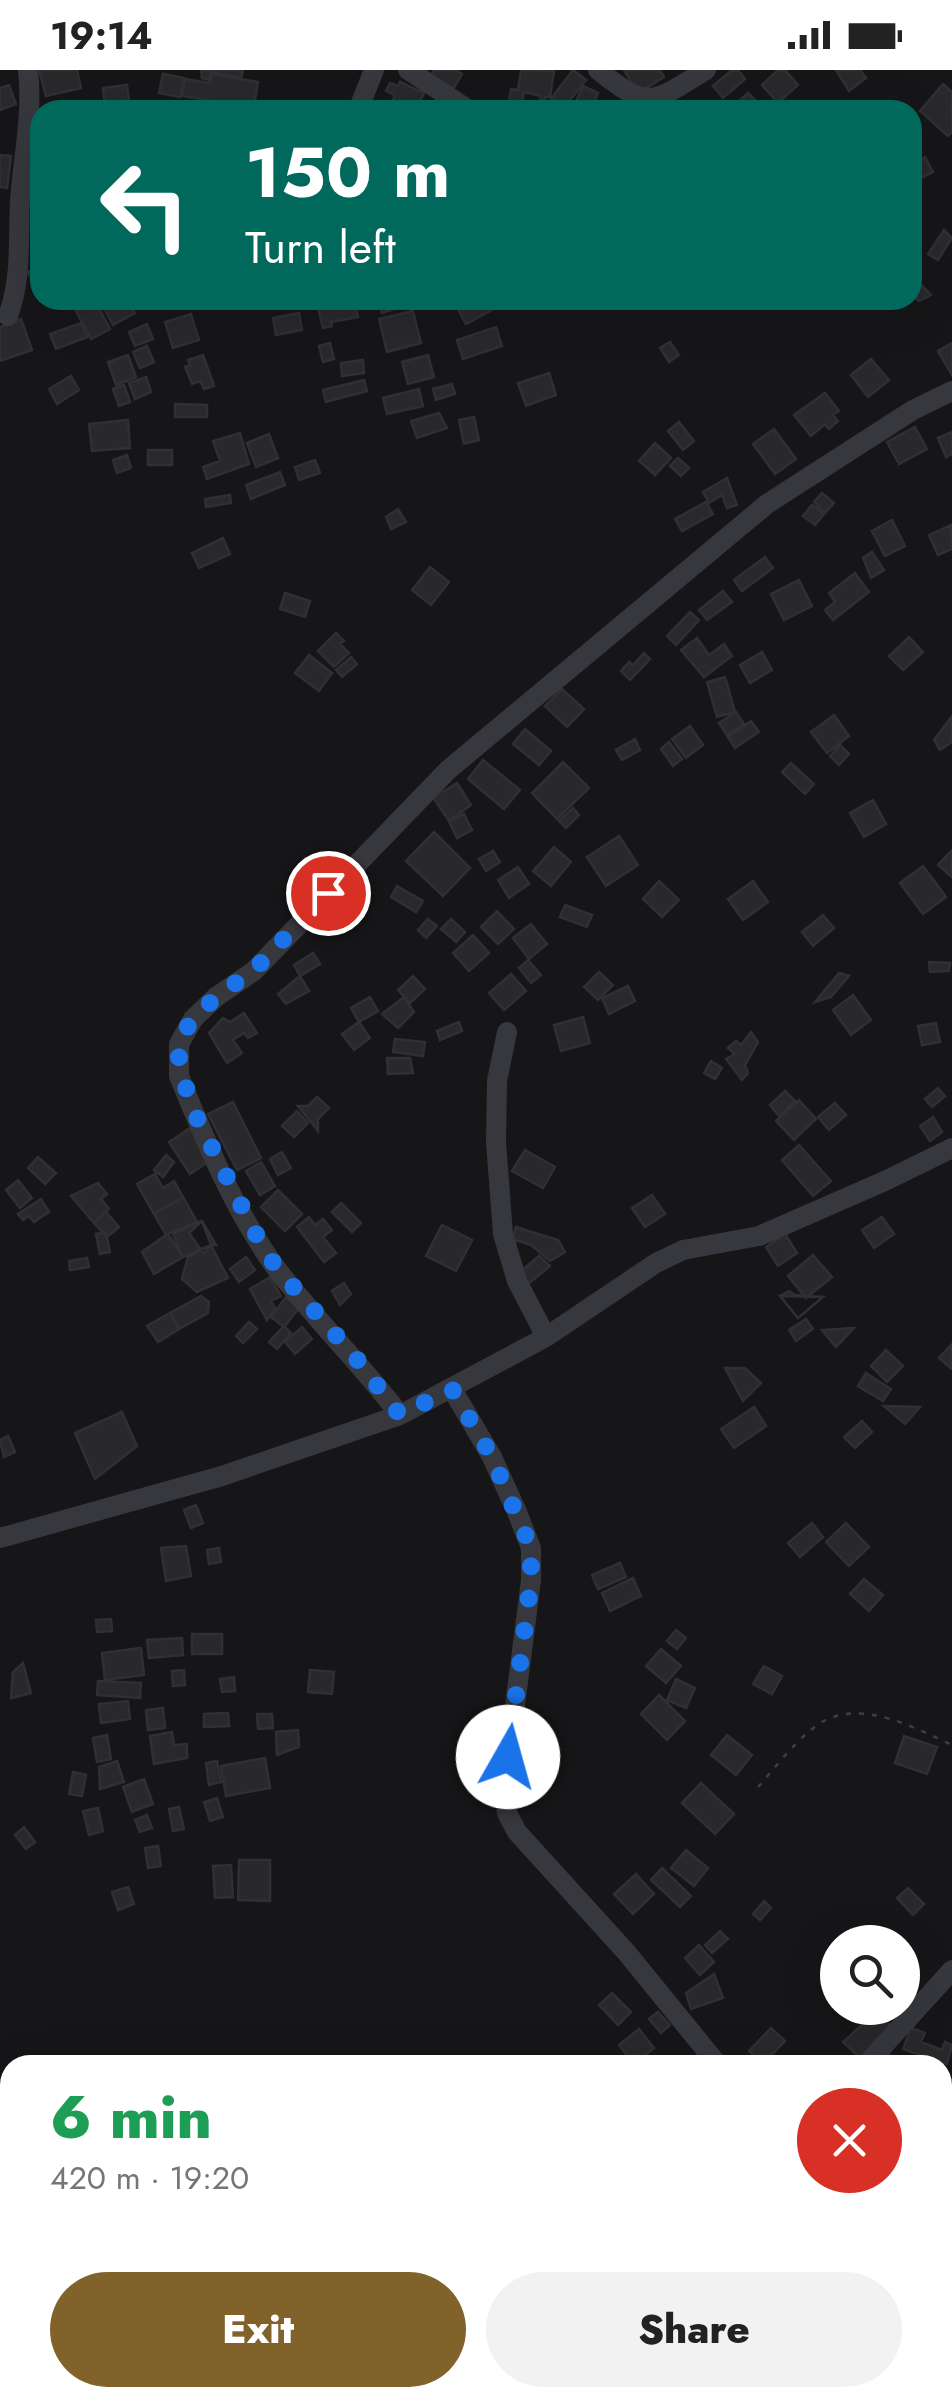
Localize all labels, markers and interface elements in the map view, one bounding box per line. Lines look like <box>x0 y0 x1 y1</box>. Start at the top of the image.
text: 19:14 <box>50 8 153 63</box>
text: 150 m <box>245 122 451 223</box>
icon: left <box>80 140 210 270</box>
text: Turn left <box>245 215 396 280</box>
pin <box>286 851 371 936</box>
icon: arrive <box>301 866 356 921</box>
position arrow <box>456 1705 560 1809</box>
map controls <box>820 1925 920 2025</box>
button: search <box>820 1925 920 2025</box>
text: 6 min <box>50 2074 212 2161</box>
button: close <box>797 2088 902 2193</box>
text: 420 m · 19:20 <box>50 2155 249 2201</box>
button: Exit <box>50 2272 466 2387</box>
button: Share <box>486 2272 902 2387</box>

